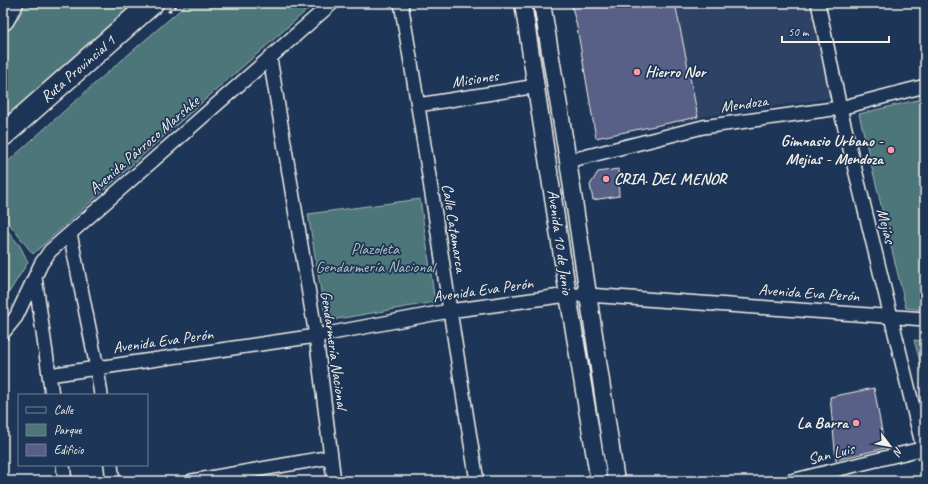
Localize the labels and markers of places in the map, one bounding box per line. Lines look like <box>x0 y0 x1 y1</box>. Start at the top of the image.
place label: Hierro Nor <box>645 62 708 82</box>
marker: Hierro Nor <box>632 67 642 77</box>
place label: Gimnasio Urbano - Mejias - Mendoza <box>781 131 884 169</box>
marker: Gimnasio Urbano - Mejias - Mendoza <box>886 145 896 155</box>
place label: CRIA. DEL MENOR <box>614 169 728 189</box>
marker: CRIA. DEL MENOR <box>601 174 611 184</box>
place label: La Barra <box>797 413 849 433</box>
marker: La Barra <box>851 418 861 428</box>

